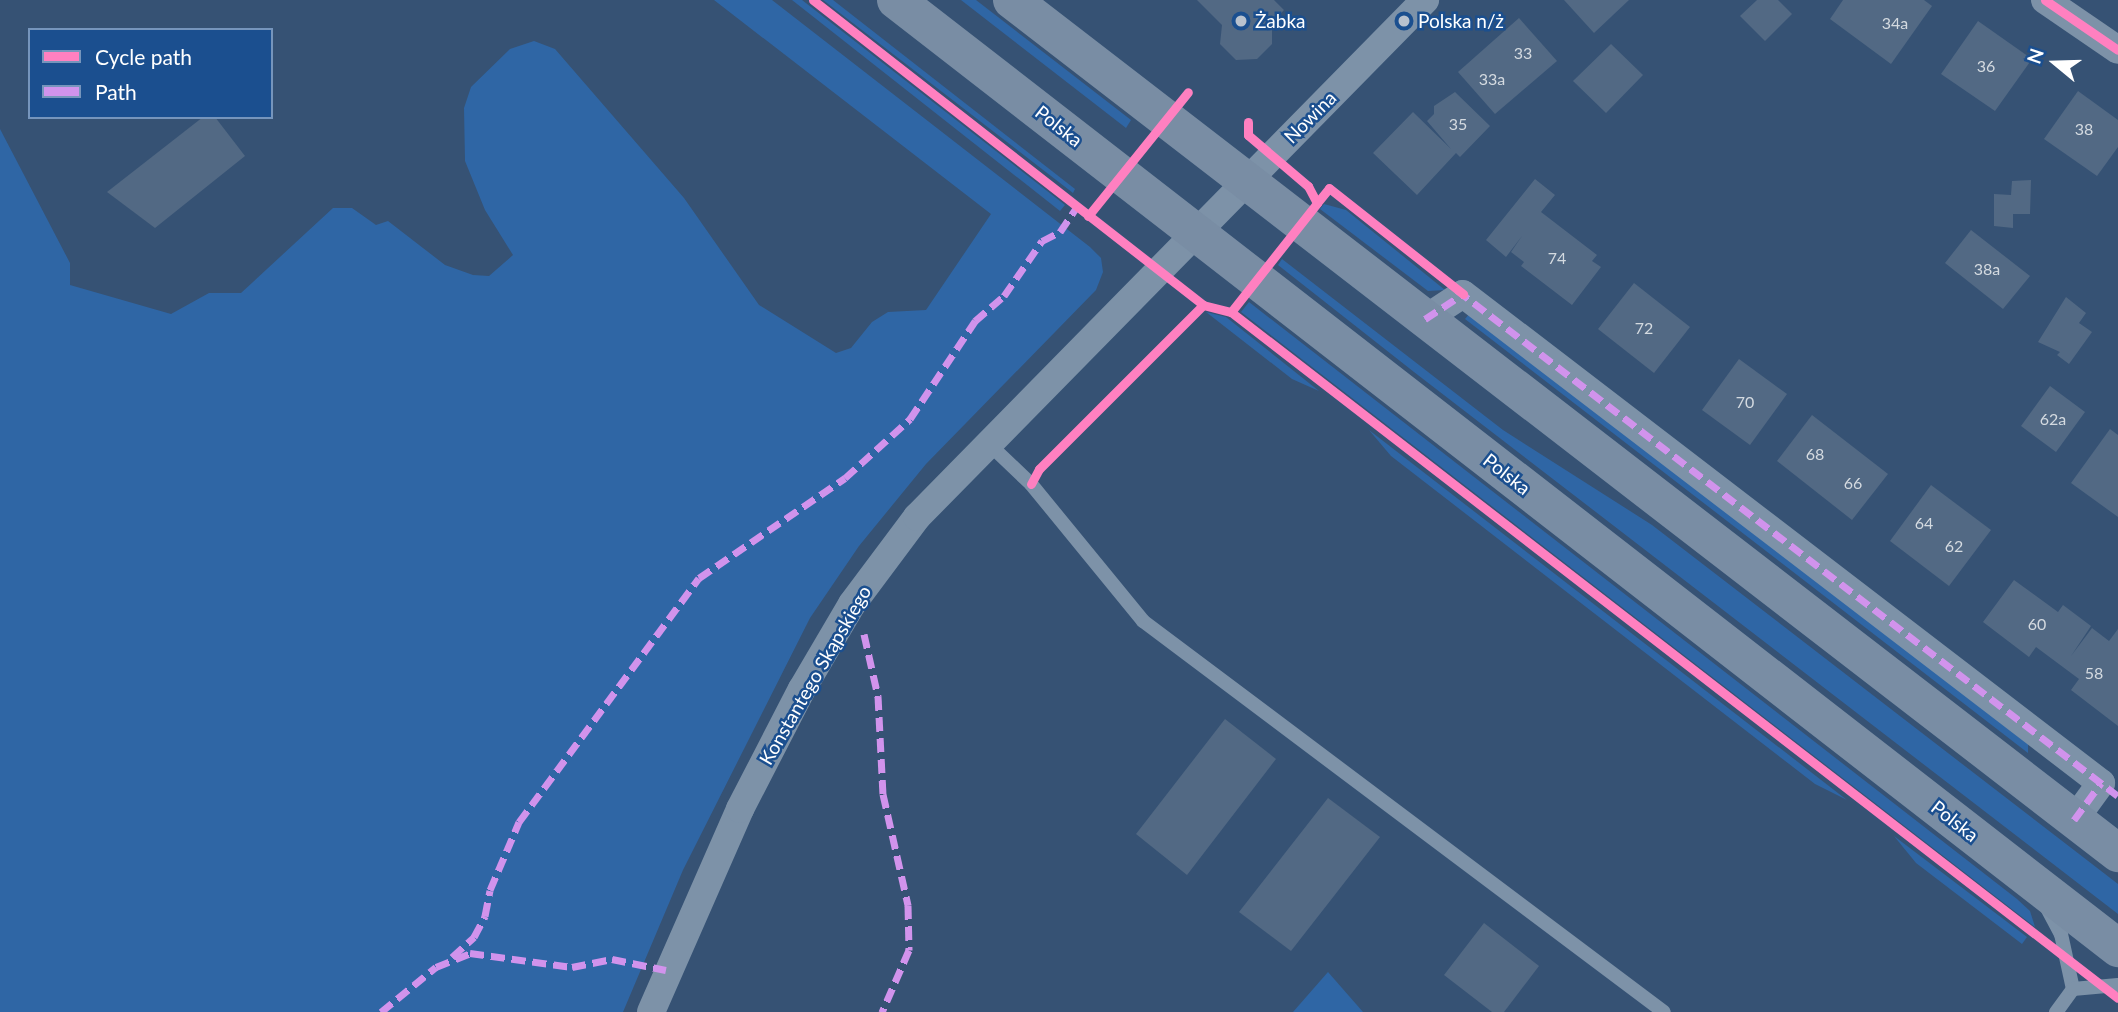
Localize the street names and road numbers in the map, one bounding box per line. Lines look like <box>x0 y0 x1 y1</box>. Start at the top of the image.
street label: Nowina <box>1279 86 1341 148</box>
street label: Polska <box>1031 101 1087 151</box>
street label: Polska <box>1479 449 1535 499</box>
street label: Konstantego Skąpskiego <box>754 581 876 769</box>
street label: Polska <box>1927 796 1983 846</box>

